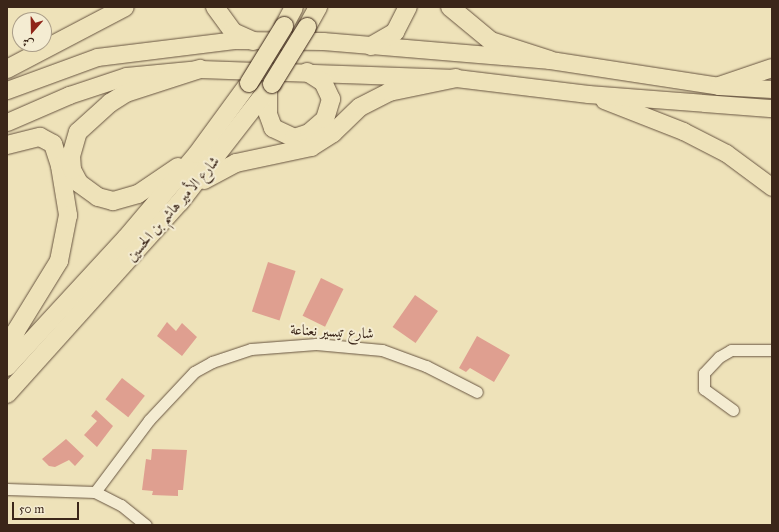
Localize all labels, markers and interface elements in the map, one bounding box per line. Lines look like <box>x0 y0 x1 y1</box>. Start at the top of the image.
north arrow <box>12 12 52 52</box>
text: ش <box>21 35 35 51</box>
street label: شارع الأمير هاشم بن الحسين <box>122 153 224 265</box>
street label: شارع تيسير نعناعة <box>290 321 374 343</box>
scale bar <box>14 494 81 520</box>
text: 50 m <box>19 502 44 516</box>

